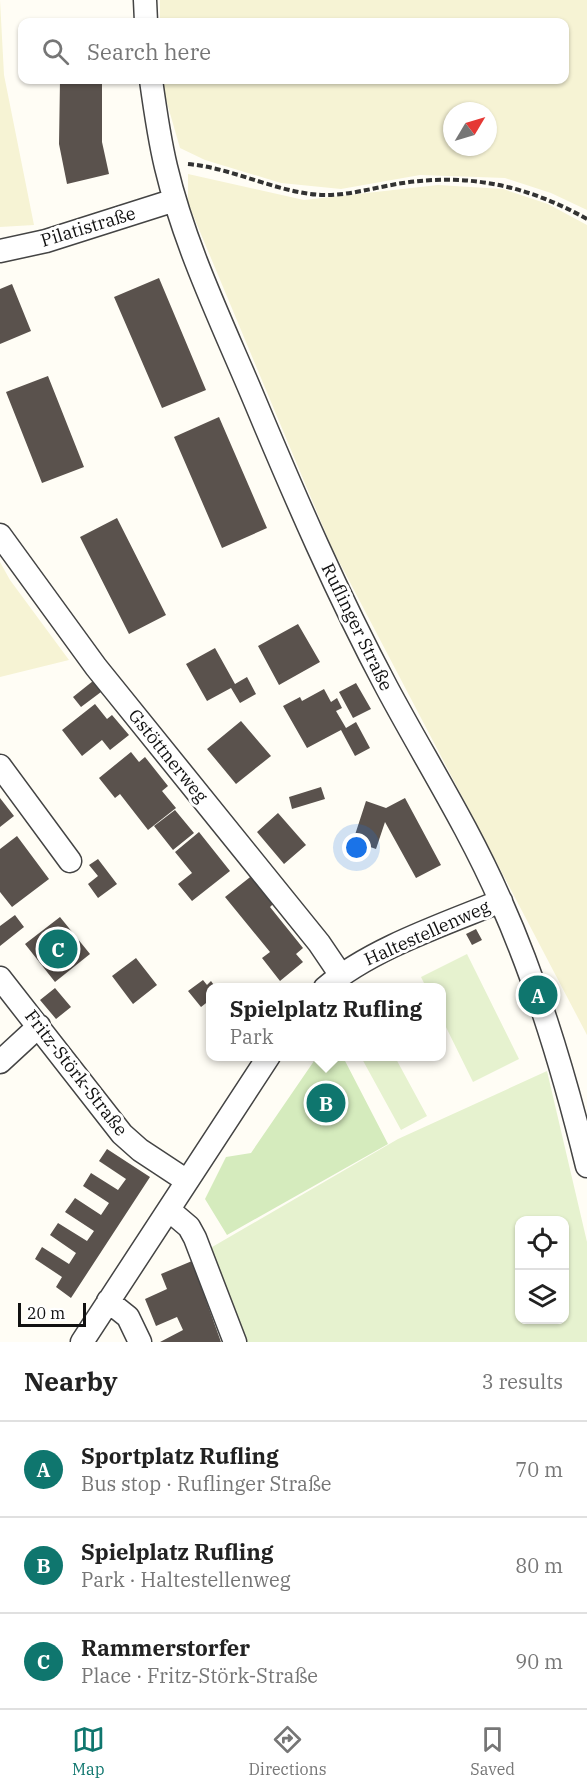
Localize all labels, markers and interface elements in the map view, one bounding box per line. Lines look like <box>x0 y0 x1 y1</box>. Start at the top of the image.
search box <box>18 18 569 84</box>
icon: search <box>39 35 72 68</box>
text: Search here <box>87 37 211 66</box>
north arrow <box>443 102 497 156</box>
street label: Pilatistraße <box>38 201 138 252</box>
street label: Ruflinger Straße <box>317 559 398 694</box>
street label: Gstöttnerweg <box>124 704 213 807</box>
your location <box>342 833 371 862</box>
street label: Haltestellenweg <box>360 894 493 971</box>
pin: C <box>38 926 78 972</box>
pin: A <box>518 972 558 1018</box>
popup <box>206 983 446 1061</box>
text: Spielplatz Rufling <box>230 994 422 1023</box>
street label: Fritz-Störk-Straße <box>20 1005 133 1140</box>
text: Park <box>230 1023 273 1050</box>
pin: B <box>306 1080 346 1126</box>
map controls <box>515 1216 569 1324</box>
button: locate <box>515 1216 569 1270</box>
button: layers <box>515 1270 569 1324</box>
scale bar <box>18 1300 86 1328</box>
text: 20 m <box>27 1303 65 1323</box>
text: Nearby <box>24 1364 118 1398</box>
text: 3 results <box>482 1368 563 1395</box>
text: Sportplatz Rufling <box>81 1441 279 1470</box>
text: A <box>37 1456 50 1483</box>
text: 70 m <box>515 1456 563 1483</box>
text: Bus stop · Ruflinger Straße <box>81 1470 332 1497</box>
text: Spielplatz Rufling <box>81 1537 274 1566</box>
text: B <box>36 1552 51 1579</box>
text: 80 m <box>515 1552 563 1579</box>
text: Park · Haltestellenweg <box>81 1566 291 1593</box>
text: Rammerstorfer <box>81 1633 250 1662</box>
text: C <box>37 1648 50 1675</box>
text: 90 m <box>515 1648 563 1675</box>
text: Place · Fritz-Störk-Straße <box>81 1662 318 1689</box>
tab: Map <box>72 1723 105 1779</box>
tab: Directions <box>249 1723 327 1779</box>
tab: Saved <box>470 1723 515 1779</box>

